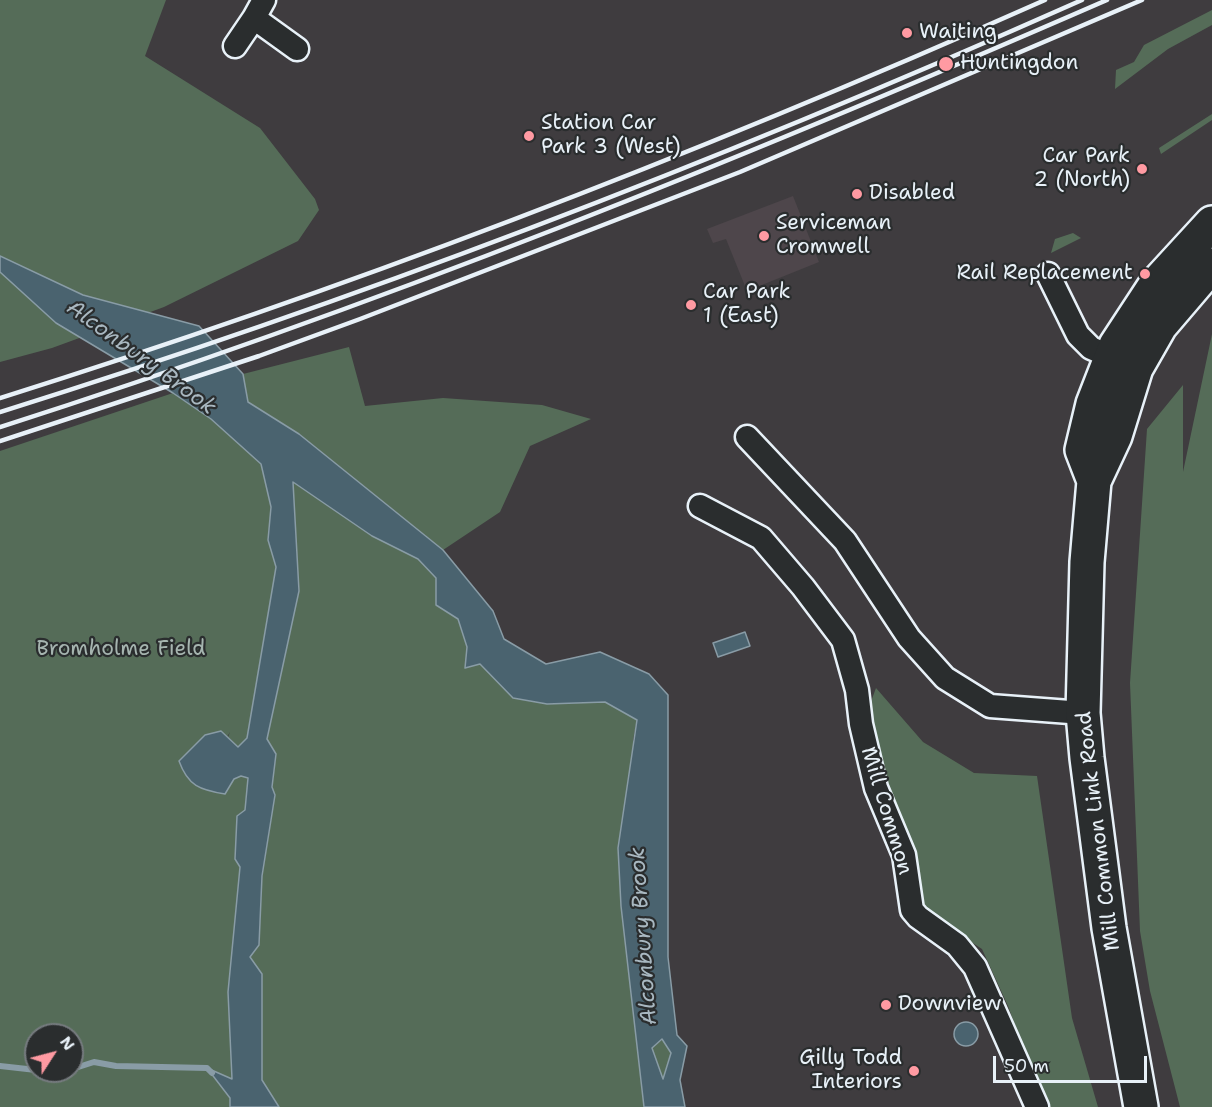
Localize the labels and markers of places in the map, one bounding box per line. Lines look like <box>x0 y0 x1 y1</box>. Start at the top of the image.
place label: Waiting <box>919 20 997 46</box>
marker: Waiting <box>900 26 914 40</box>
place label: Huntingdon <box>960 51 1078 77</box>
marker: Huntingdon <box>937 55 955 73</box>
place label: Station Car Park 3 (West) <box>541 111 681 161</box>
marker: Station Car Park 3 (West) <box>522 129 536 143</box>
place label: Car Park 2 (North) <box>1033 144 1130 194</box>
marker: Car Park 2 (North) <box>1135 162 1149 176</box>
place label: Disabled <box>869 181 955 207</box>
marker: Disabled <box>850 187 864 201</box>
place label: Serviceman Cromwell <box>776 211 891 261</box>
marker: Serviceman Cromwell <box>757 229 771 243</box>
place label: Rail Replacement <box>957 261 1133 287</box>
marker: Rail Replacement <box>1138 267 1152 281</box>
place label: Car Park 1 (East) <box>703 280 791 330</box>
marker: Car Park 1 (East) <box>684 298 698 312</box>
place label: Downview <box>898 992 1001 1018</box>
marker: Downview <box>879 998 893 1012</box>
place label: Gilly Todd Interiors <box>799 1046 902 1096</box>
marker: Gilly Todd Interiors <box>907 1064 921 1078</box>

